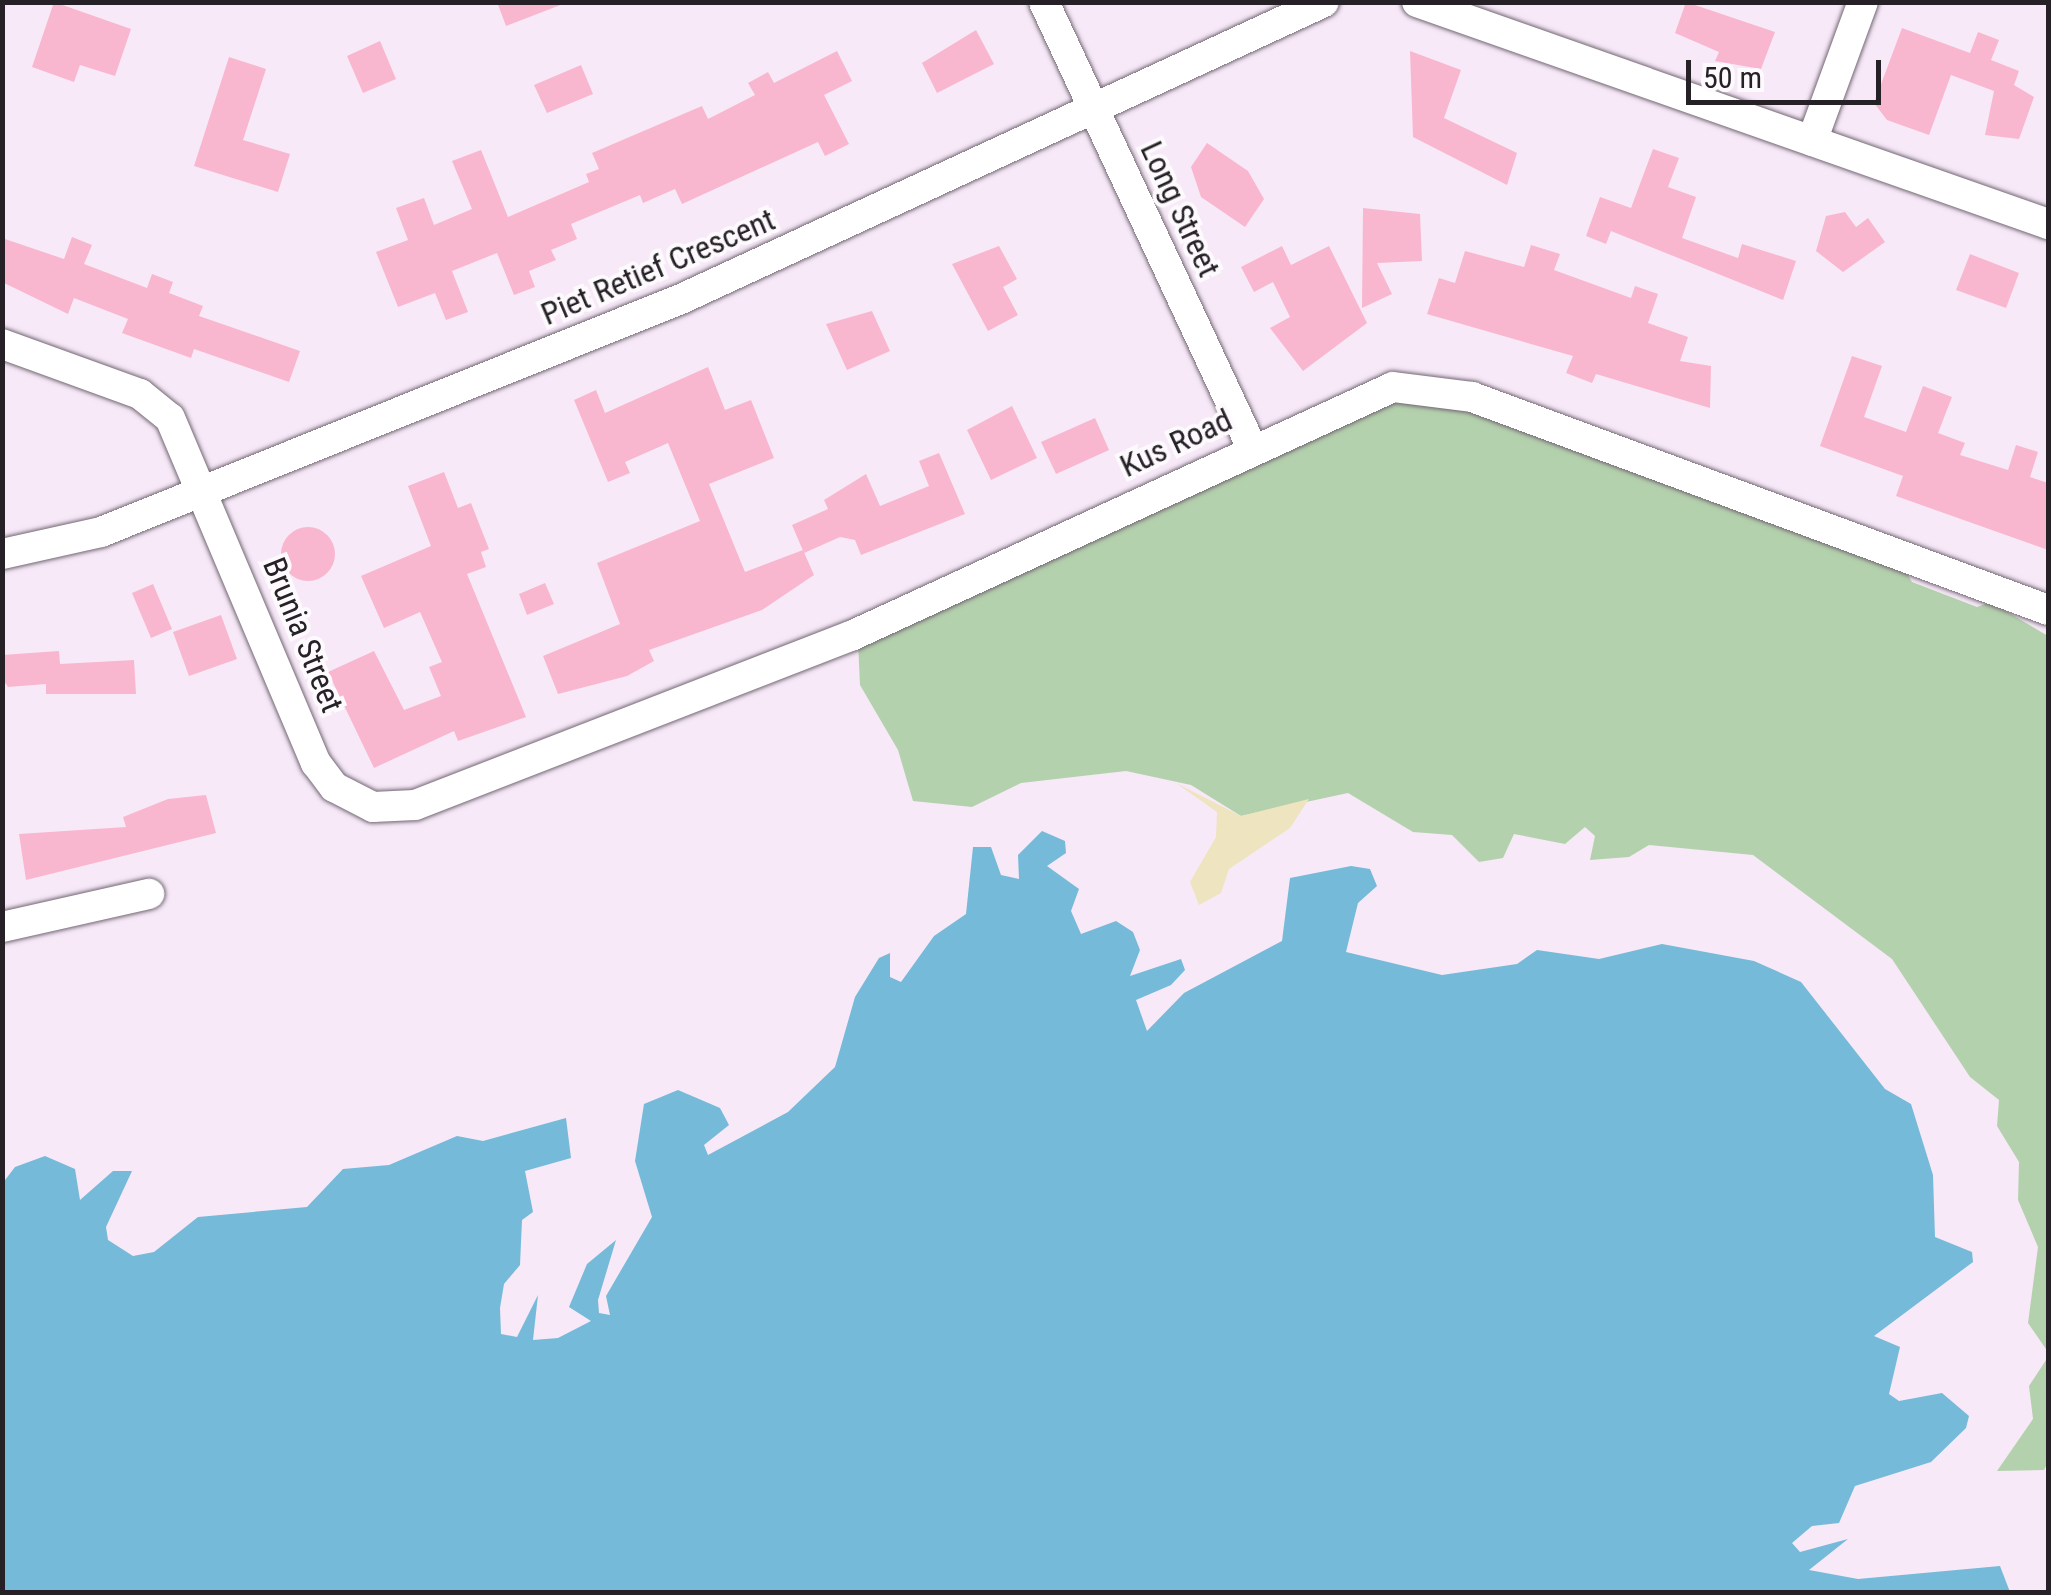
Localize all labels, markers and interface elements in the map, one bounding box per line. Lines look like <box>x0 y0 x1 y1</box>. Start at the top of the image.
scale bar <box>1691 40 1886 102</box>
text: 50 m <box>1703 60 1762 95</box>
street label: Long Street <box>1132 135 1228 283</box>
street label: Piet Retief Crescent <box>535 200 781 334</box>
street label: Kus Road <box>1114 401 1238 485</box>
street label: Brunia Street <box>255 552 351 718</box>

